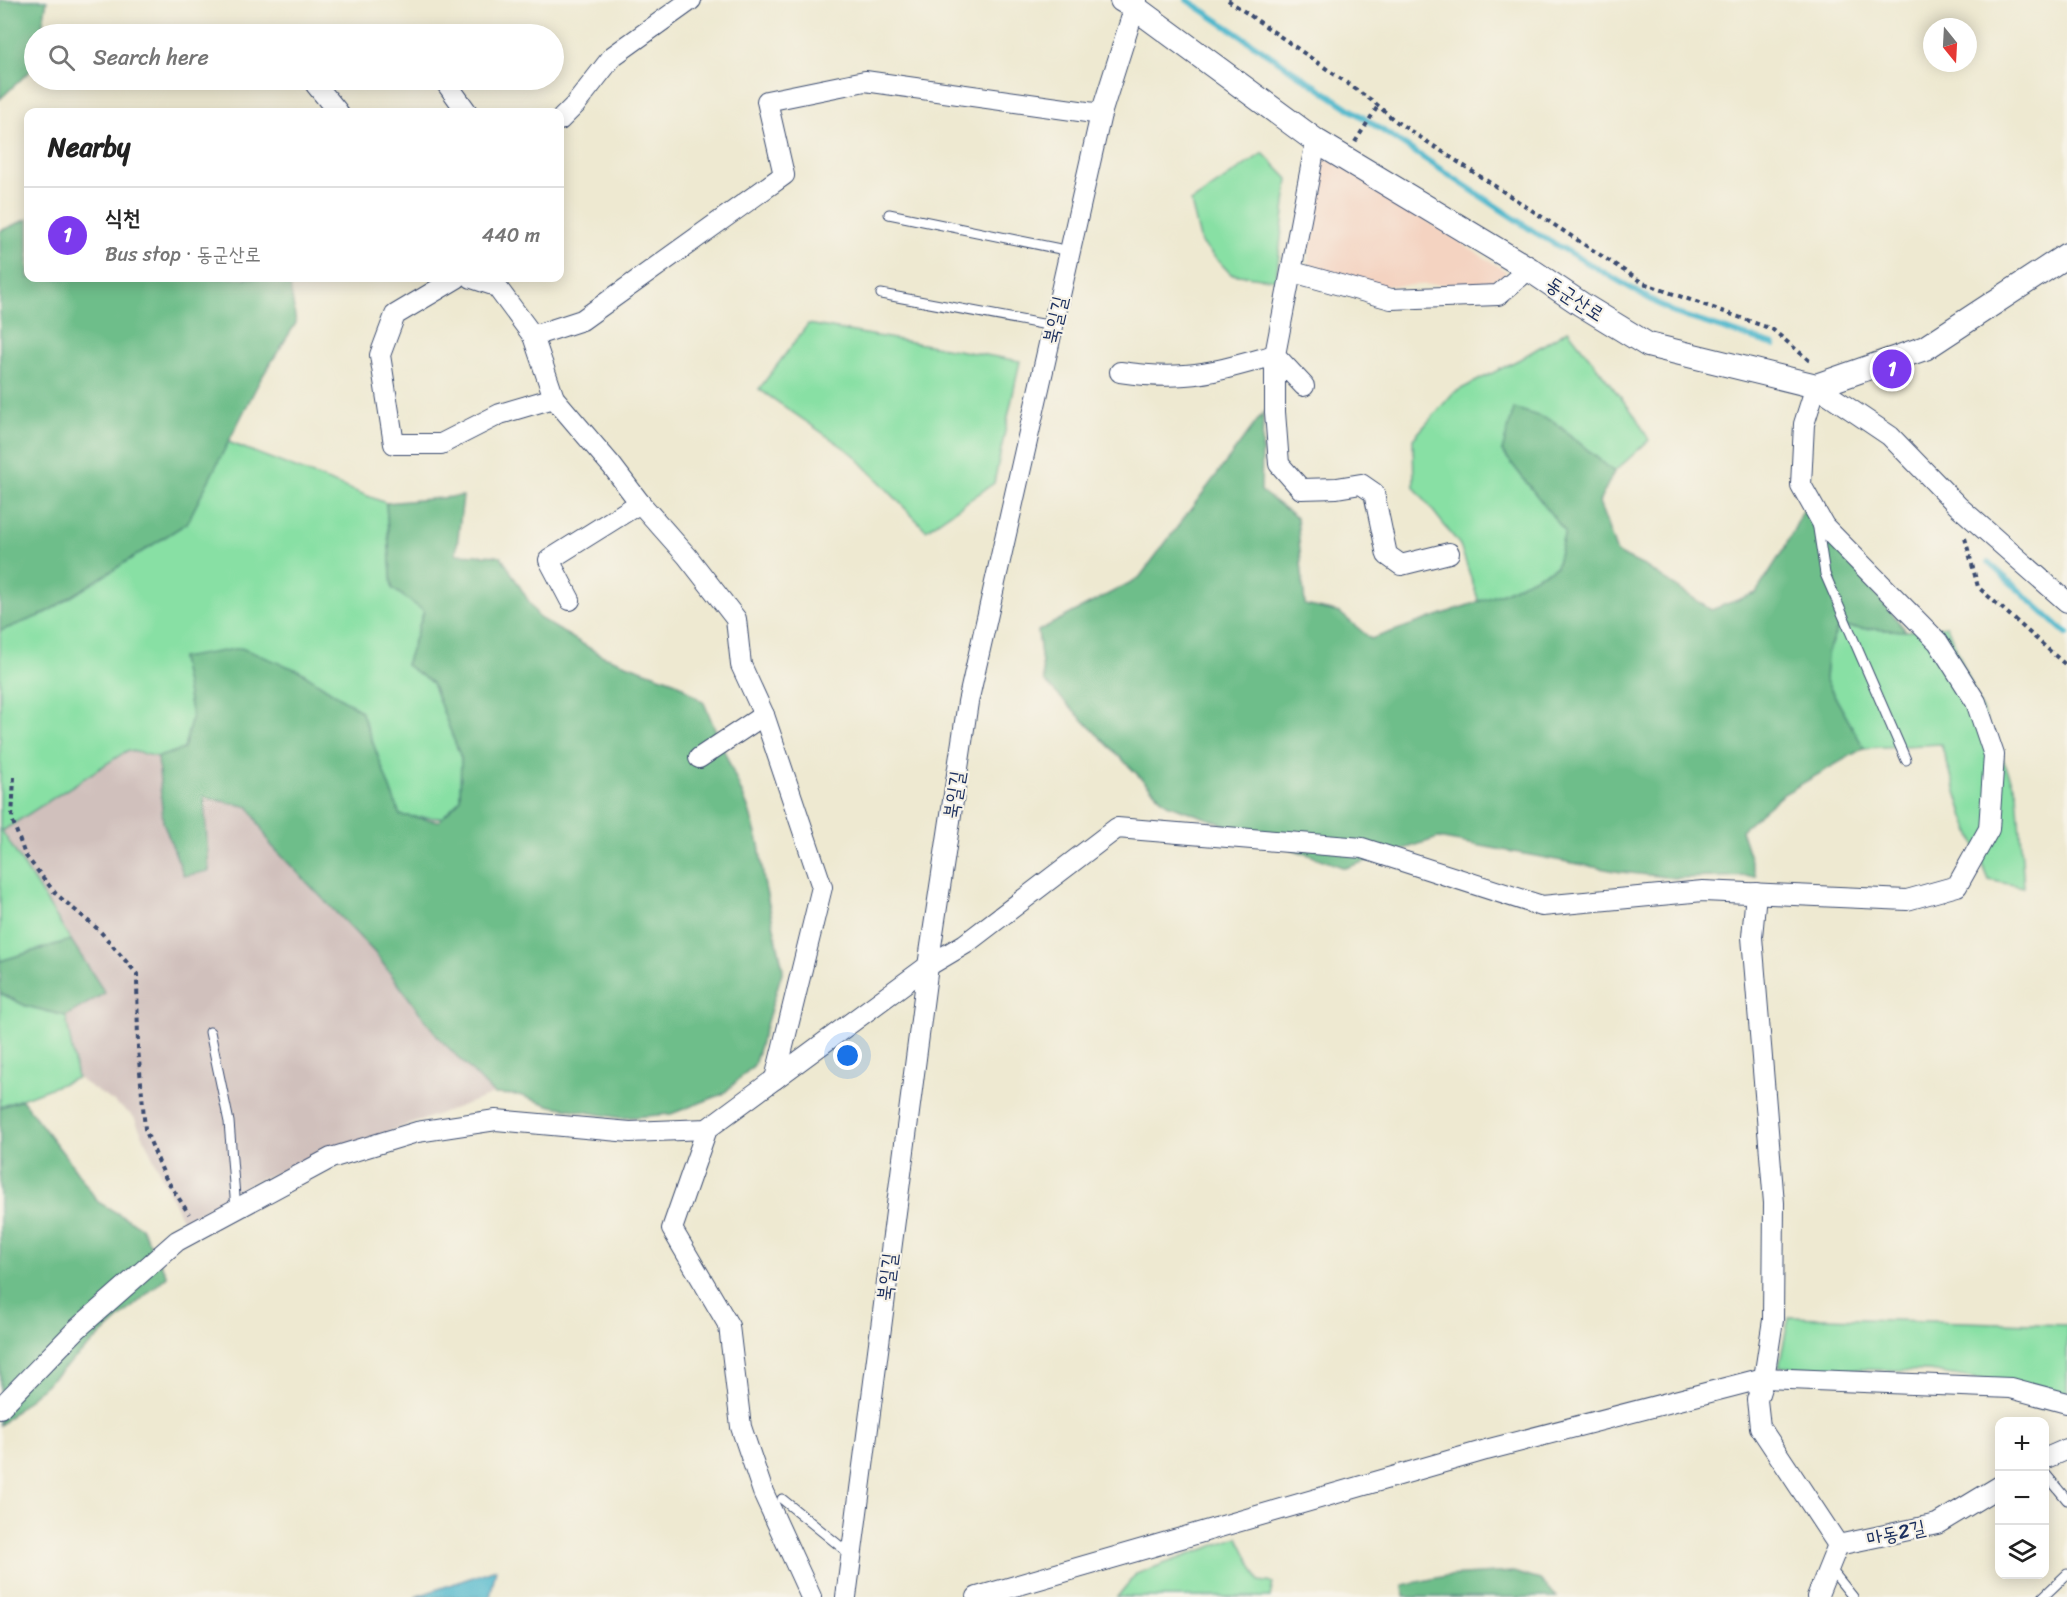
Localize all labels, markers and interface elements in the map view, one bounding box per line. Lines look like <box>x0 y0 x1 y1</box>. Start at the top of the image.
north arrow <box>1923 18 1977 72</box>
search box <box>24 24 564 90</box>
text: Search here <box>93 38 209 77</box>
icon: search <box>45 41 78 74</box>
text: Nearby <box>48 124 130 170</box>
text: 식천 <box>105 198 140 237</box>
text: 1 <box>63 218 72 253</box>
text: 440 m <box>482 218 540 253</box>
text: Bus stop · 동군산로 <box>105 237 261 272</box>
street label: 동군산로 <box>1538 267 1612 331</box>
street label: 북일길 <box>1033 293 1077 347</box>
pin: 1 <box>1872 346 1912 392</box>
street label: 북일길 <box>933 768 975 822</box>
your location <box>833 1041 862 1070</box>
street label: 북일길 <box>867 1251 907 1303</box>
map controls <box>1995 1417 2049 1579</box>
button: + <box>1995 1417 2049 1471</box>
button: − <box>1995 1471 2049 1525</box>
street label: 마동2길 <box>1863 1510 1929 1556</box>
button: layers <box>1995 1525 2049 1579</box>

